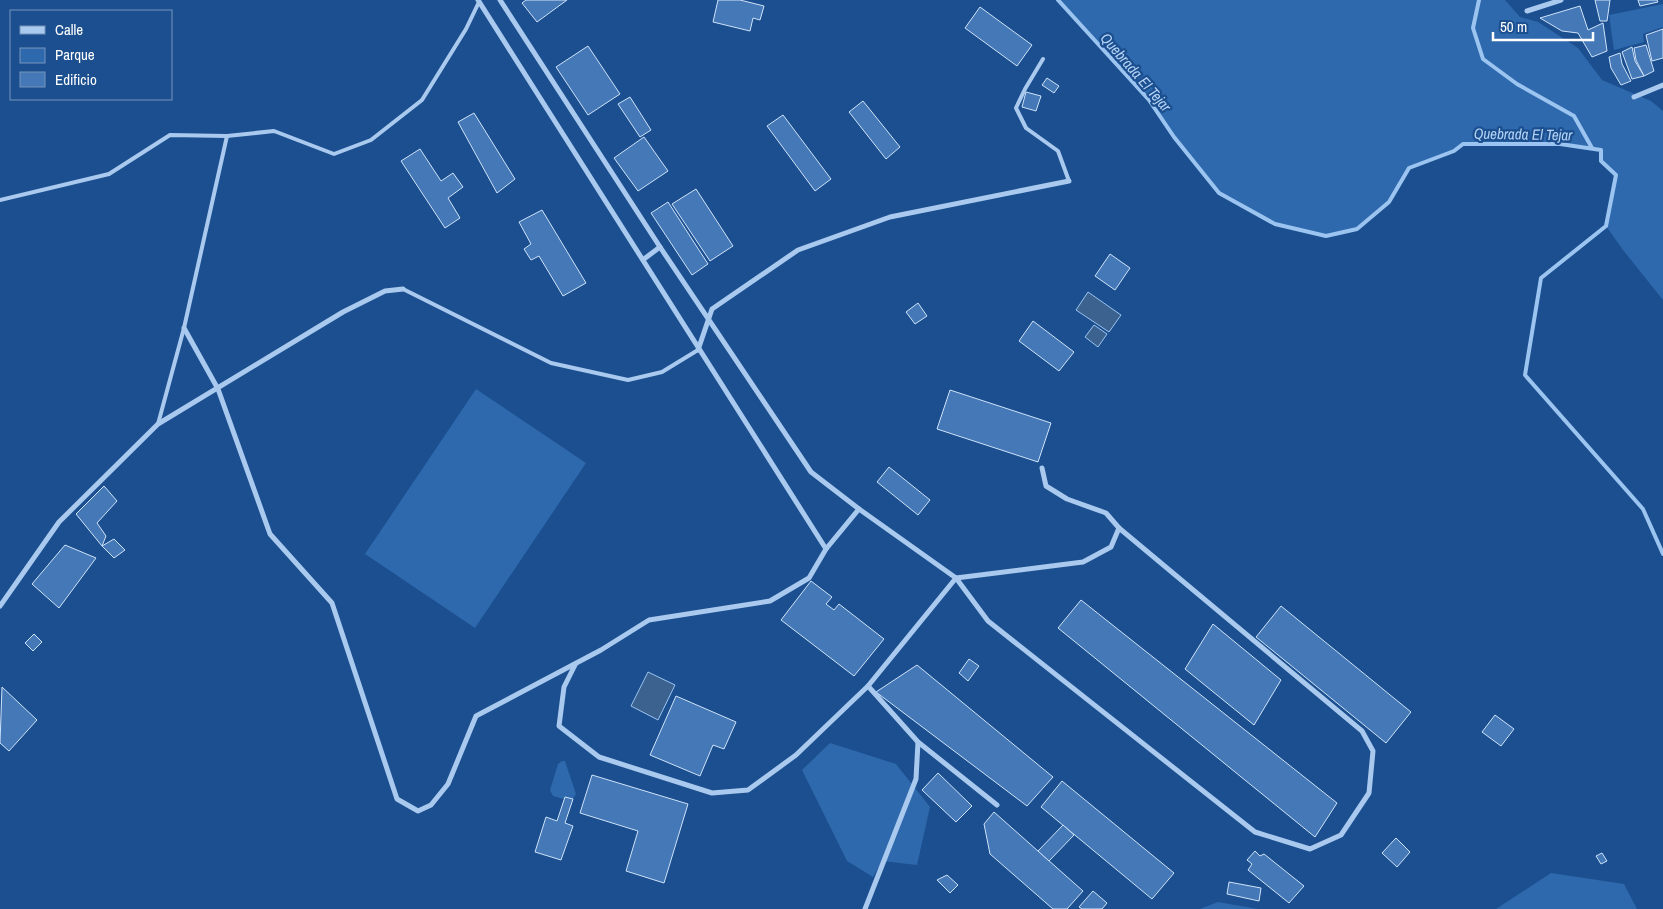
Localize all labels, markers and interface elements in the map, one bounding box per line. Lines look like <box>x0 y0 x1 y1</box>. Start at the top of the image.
legend <box>10 10 172 100</box>
scale bar <box>1493 10 1593 42</box>
text: 50 m <box>1500 16 1527 37</box>
text: Calle <box>55 19 83 40</box>
water label: Quebrada El Tejar <box>1096 28 1177 117</box>
text: Parque <box>55 44 95 65</box>
text: Edificio <box>55 69 97 90</box>
water label: Quebrada El Tejar <box>1474 123 1573 145</box>

